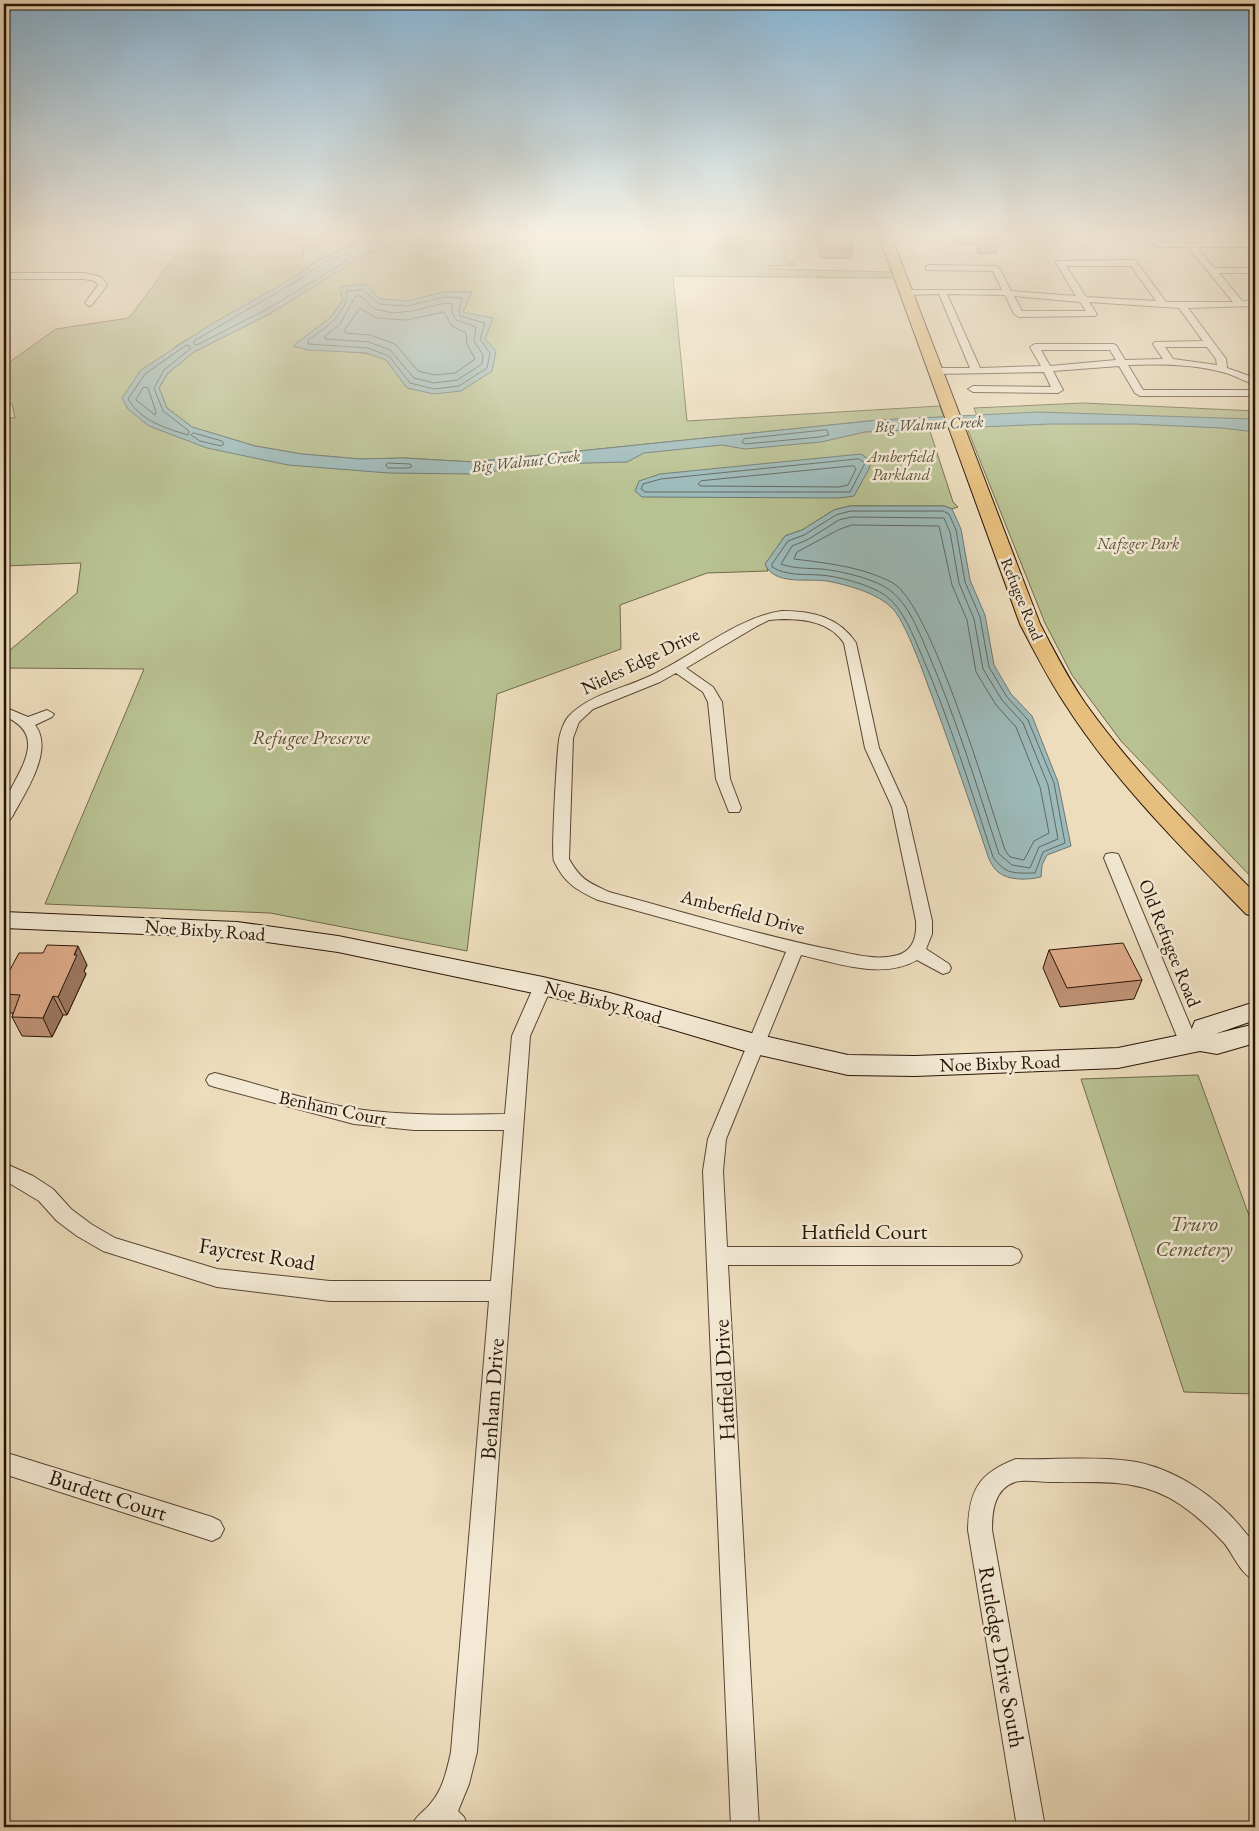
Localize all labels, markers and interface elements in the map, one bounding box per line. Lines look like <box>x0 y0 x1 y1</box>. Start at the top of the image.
water label: Big Walnut Creek <box>873 411 985 437</box>
water label: Big Walnut Creek <box>470 445 582 477</box>
park label: Amberfield Parkland <box>866 446 936 485</box>
park label: Nafzger Park <box>1096 533 1180 554</box>
street label: Refugee Road <box>996 555 1048 644</box>
street label: Nieles Edge Drive <box>577 622 703 700</box>
park label: Refugee Preserve <box>252 725 370 750</box>
street label: Old Refugee Road <box>1133 875 1207 1011</box>
street label: Amberfield Drive <box>677 883 808 941</box>
street label: Noe Bixby Road <box>144 913 267 947</box>
street label: Noe Bixby Road <box>541 974 665 1030</box>
street label: Noe Bixby Road <box>939 1048 1061 1078</box>
street label: Benham Court <box>277 1084 389 1132</box>
park label: Truro Cemetery <box>1155 1209 1233 1263</box>
street label: Hatfield Court <box>801 1217 927 1246</box>
street label: Faycrest Road <box>197 1231 318 1278</box>
street label: Hatfield Drive <box>706 1318 742 1441</box>
street label: Benham Drive <box>473 1337 511 1461</box>
street label: Burdett Court <box>45 1462 171 1528</box>
street label: Rutledge Drive South <box>972 1564 1032 1750</box>

